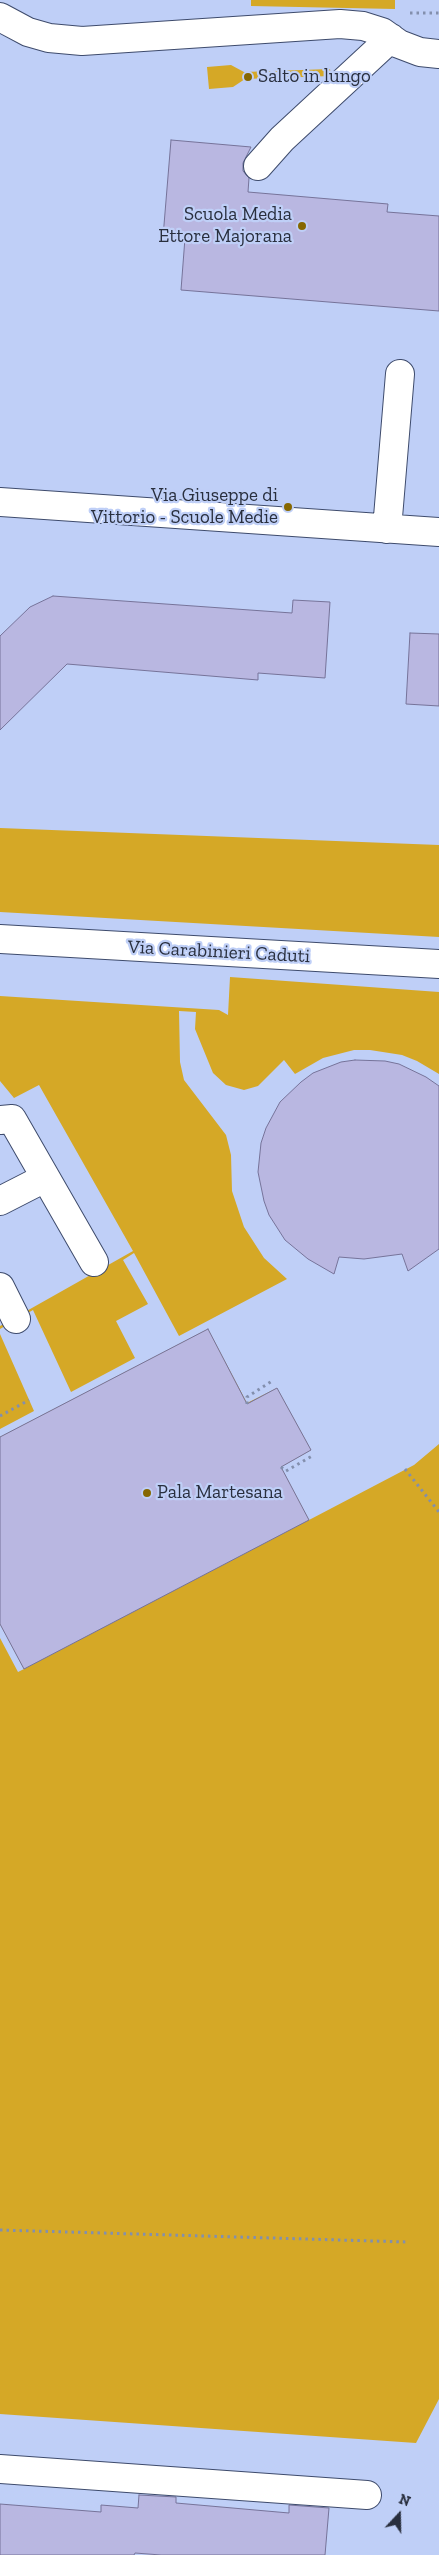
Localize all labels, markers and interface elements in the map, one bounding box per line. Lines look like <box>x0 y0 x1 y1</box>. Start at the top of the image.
place label: Salto in lungo <box>258 66 371 88</box>
marker: Salto in lungo <box>242 71 254 83</box>
place label: Scuola Media Ettore Majorana <box>158 204 292 248</box>
marker: Scuola Media Ettore Majorana <box>296 220 308 232</box>
place label: Via Giuseppe di Vittorio - Scuole Medie <box>91 485 278 529</box>
marker: Via Giuseppe di Vittorio - Scuole Medie <box>282 501 294 513</box>
street label: Via Carabinieri Caduti <box>127 936 311 968</box>
place label: Pala Martesana <box>157 1482 283 1504</box>
marker: Pala Martesana <box>141 1487 153 1499</box>
north arrow <box>374 2490 424 2540</box>
text: N <box>397 2491 413 2510</box>

